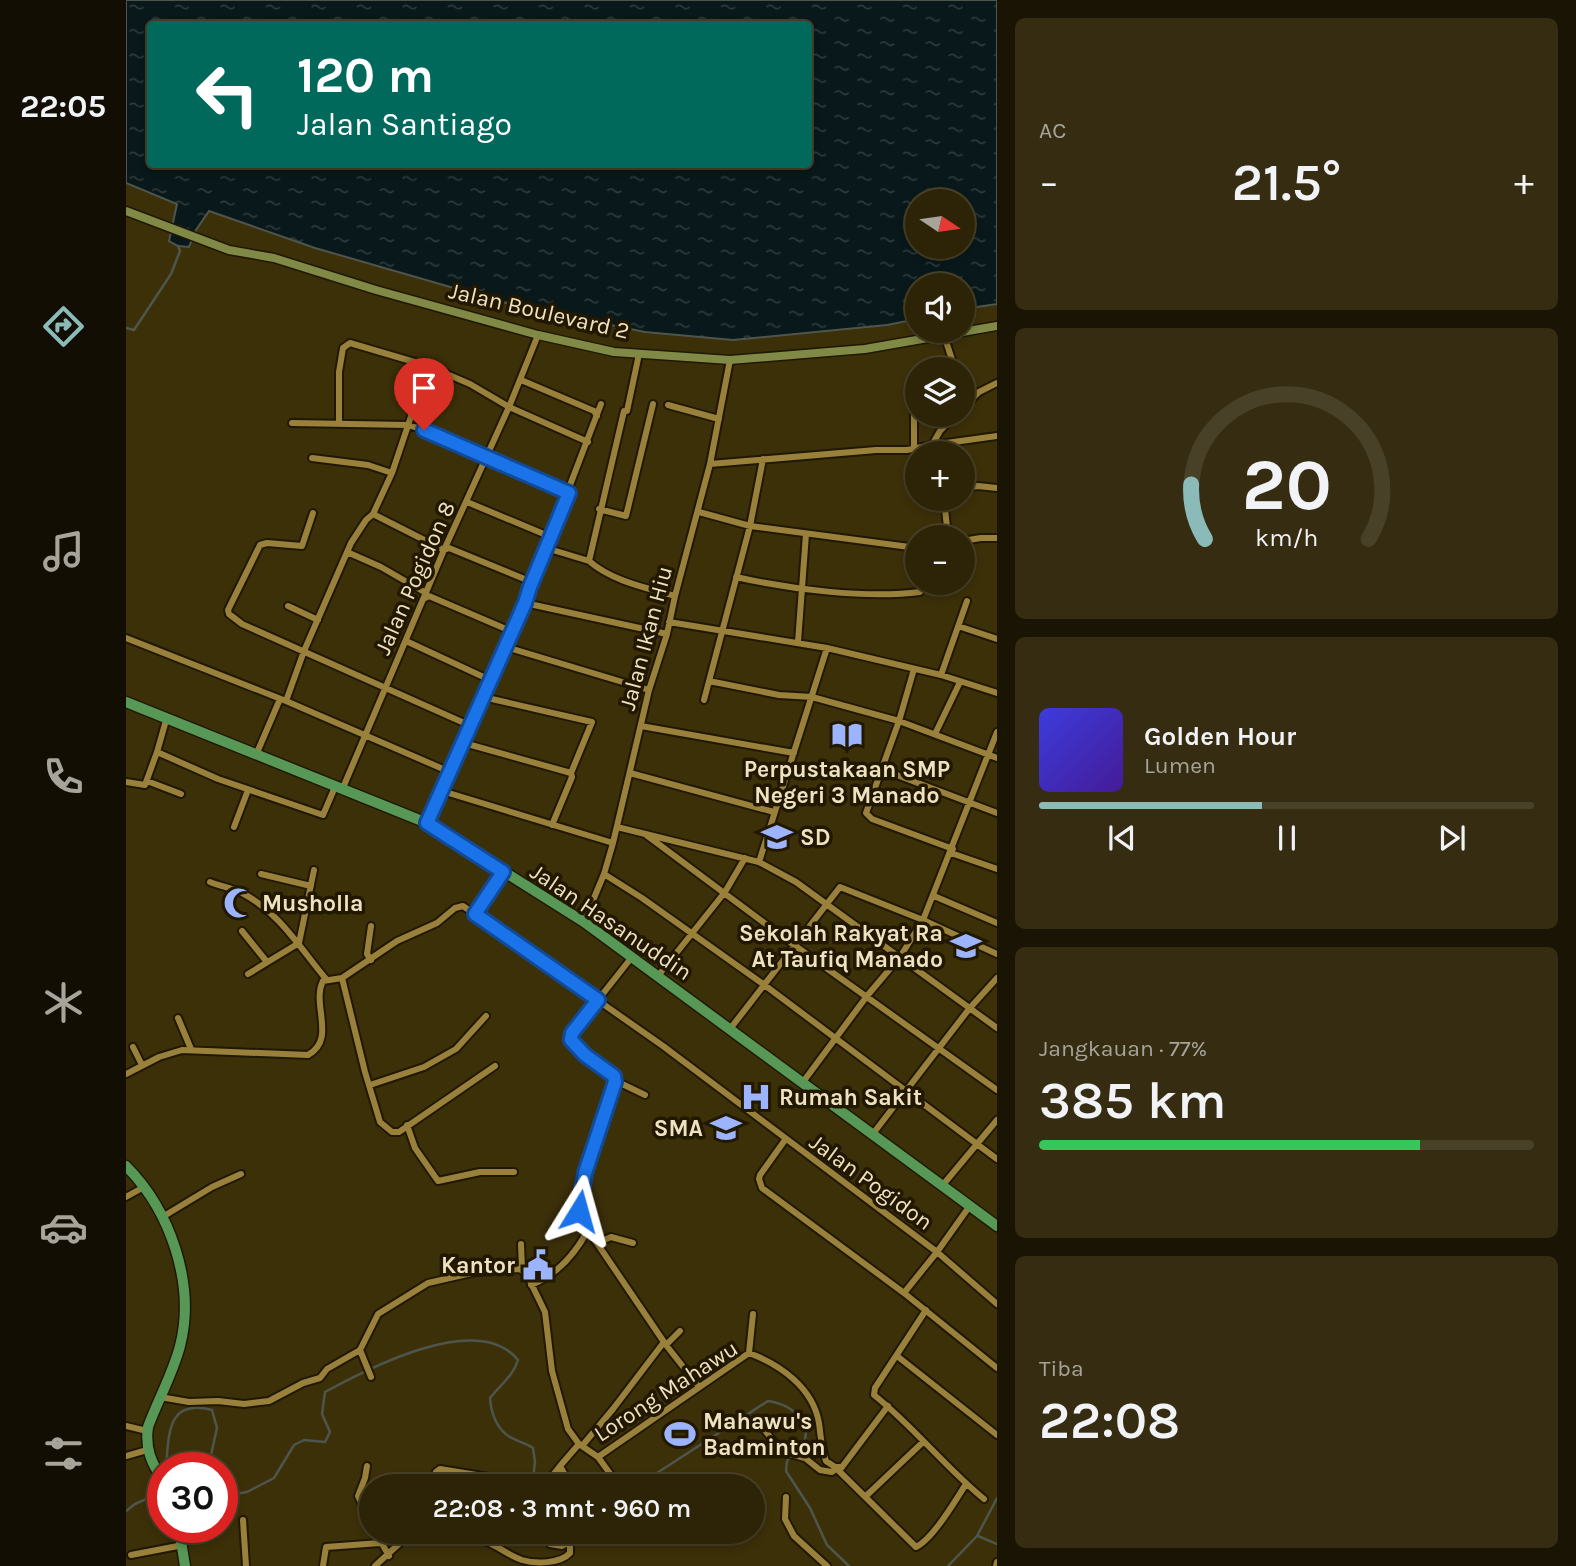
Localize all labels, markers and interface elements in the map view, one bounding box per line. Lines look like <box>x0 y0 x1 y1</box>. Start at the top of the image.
text: 120 m <box>297 47 434 104</box>
icon: left <box>182 49 273 140</box>
text: 22:05 <box>20 88 106 125</box>
text: Jalan Santiago <box>297 106 512 143</box>
text: AC <box>1039 117 1066 144</box>
text: 21.5° <box>1232 152 1341 213</box>
text: − <box>1039 160 1059 205</box>
text: + <box>1514 160 1534 205</box>
north arrow <box>905 189 975 259</box>
map controls <box>905 189 975 595</box>
button: sound <box>905 273 975 343</box>
street label: Jalan Boulevard 2 <box>446 277 632 345</box>
icon: directions <box>39 302 88 351</box>
button: layers <box>905 357 975 427</box>
pin <box>394 358 454 430</box>
icon: arrive <box>405 369 443 407</box>
button: + <box>905 441 975 511</box>
text: 20 <box>1241 443 1332 528</box>
street label: Jalan Pogidon 8 <box>369 497 461 659</box>
text: km/h <box>1255 523 1318 552</box>
button: − <box>905 525 975 595</box>
icon: music <box>39 527 88 576</box>
street label: Jalan Ikan Hiu <box>614 563 678 713</box>
library icon: Perpustakaan SMP Negeri 3 Manado <box>830 718 864 752</box>
text: Golden Hour <box>1144 721 1296 752</box>
icon: phone <box>39 752 88 801</box>
text: Lumen <box>1144 752 1216 779</box>
place label: Perpustakaan SMP Negeri 3 Manado <box>744 756 950 809</box>
icon: previous <box>1103 819 1141 857</box>
icon: pause <box>1268 819 1306 857</box>
icon: next <box>1433 819 1471 857</box>
school or university icon: SD <box>760 820 794 854</box>
place label: SD <box>800 824 830 851</box>
street label: Jalan Hasanuddin <box>525 858 697 986</box>
mosque icon: Musholla <box>222 886 256 920</box>
place label: Musholla <box>262 890 363 917</box>
place label: Sekolah Rakyat Ra At Taufiq Manado <box>739 920 943 973</box>
school or university icon: Sekolah Rakyat Ra At Taufiq Manado <box>949 929 983 963</box>
icon: climate <box>39 978 88 1027</box>
text: Jangkauan · 77% <box>1039 1035 1207 1062</box>
text: 385 km <box>1039 1070 1227 1131</box>
hospital icon: Rumah Sakit <box>739 1080 773 1114</box>
place label: Rumah Sakit <box>779 1084 922 1111</box>
school or university icon: SMA <box>709 1111 743 1145</box>
place label: SMA <box>654 1115 703 1142</box>
street label: Jalan Pogidon <box>804 1128 938 1236</box>
position arrow <box>542 1174 616 1248</box>
icon: car <box>39 1203 88 1252</box>
public building icon: Kantor <box>521 1248 555 1282</box>
place label: Kantor <box>441 1252 515 1279</box>
street label: Lorong Mahawu <box>589 1335 743 1447</box>
text: Tiba <box>1039 1355 1084 1382</box>
text: 22:08 <box>1039 1390 1180 1451</box>
place label: Mahawu's Badminton <box>703 1408 826 1461</box>
sports icon: Mahawu's Badminton <box>663 1417 697 1451</box>
icon: filters <box>39 1429 88 1478</box>
speed limit sign: 30 <box>147 1452 238 1543</box>
text: 22:08 · 3 mnt · 960 m <box>433 1493 691 1524</box>

